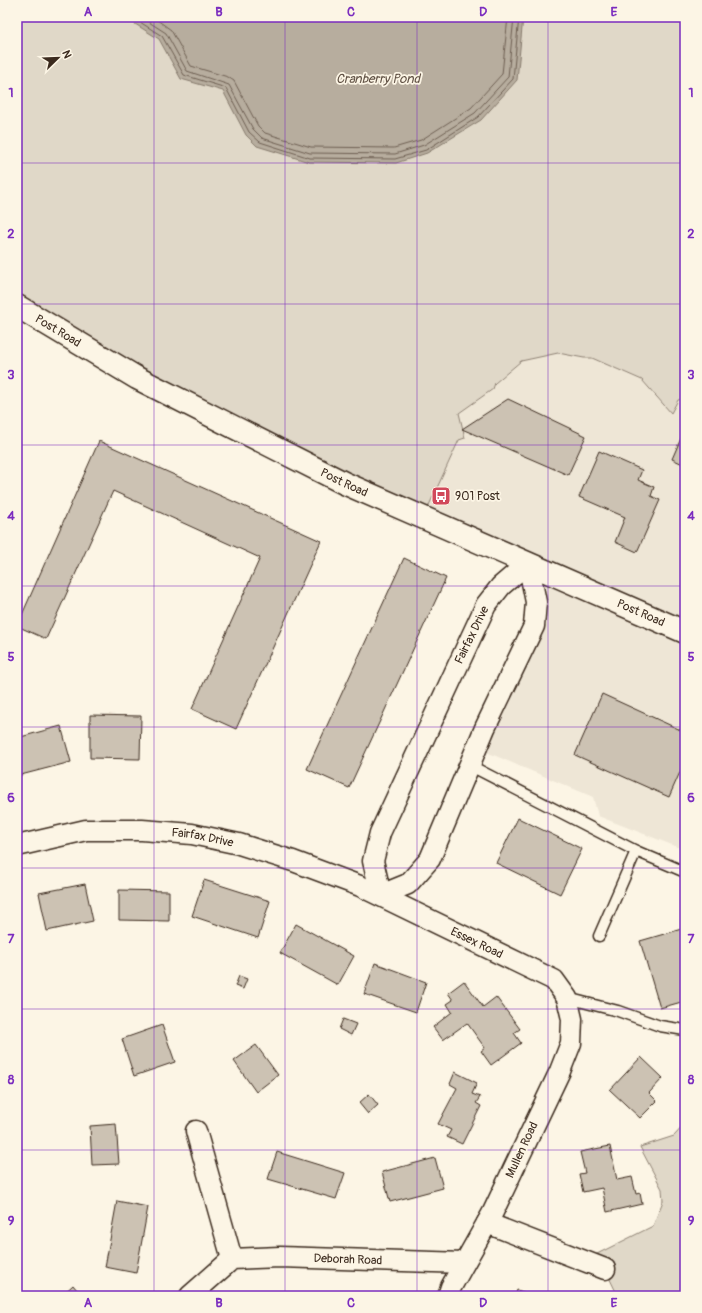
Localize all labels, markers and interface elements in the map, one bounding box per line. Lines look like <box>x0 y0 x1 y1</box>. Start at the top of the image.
text: A <box>84 4 93 20</box>
text: B <box>215 4 223 20</box>
text: C <box>347 4 355 20</box>
text: D <box>479 4 487 20</box>
text: E <box>611 4 618 20</box>
north arrow <box>38 38 78 78</box>
text: N <box>59 48 74 61</box>
water label: Cranberry Pond <box>336 71 422 87</box>
text: 1 <box>8 85 14 101</box>
text: 1 <box>688 85 694 101</box>
text: 2 <box>7 226 15 242</box>
text: 2 <box>687 226 695 242</box>
street label: Post Road <box>33 311 84 350</box>
text: 3 <box>7 367 15 383</box>
text: 3 <box>687 367 695 383</box>
street label: Post Road <box>318 465 370 500</box>
bus stop icon: 901 Post <box>430 485 452 507</box>
place label: 901 Post <box>455 489 500 504</box>
text: 4 <box>7 508 15 524</box>
text: 4 <box>687 508 695 524</box>
street label: Post Road <box>615 596 667 630</box>
street label: Fairfax Drive <box>452 603 493 666</box>
text: 5 <box>7 649 15 665</box>
text: 5 <box>687 649 695 665</box>
text: 6 <box>7 790 15 806</box>
text: 6 <box>687 790 695 806</box>
street label: Fairfax Drive <box>171 825 235 850</box>
street label: Essex Road <box>448 924 506 962</box>
text: 7 <box>8 931 15 947</box>
text: 7 <box>688 931 695 947</box>
text: 8 <box>8 1072 15 1088</box>
text: 8 <box>688 1072 695 1088</box>
street label: Mullen Road <box>502 1119 542 1181</box>
text: 9 <box>8 1213 15 1229</box>
text: 9 <box>688 1213 695 1229</box>
street label: Deborah Road <box>313 1251 383 1268</box>
text: A <box>84 1295 93 1311</box>
text: B <box>215 1295 223 1311</box>
text: C <box>347 1295 355 1311</box>
text: D <box>479 1295 487 1311</box>
text: E <box>611 1295 618 1311</box>

